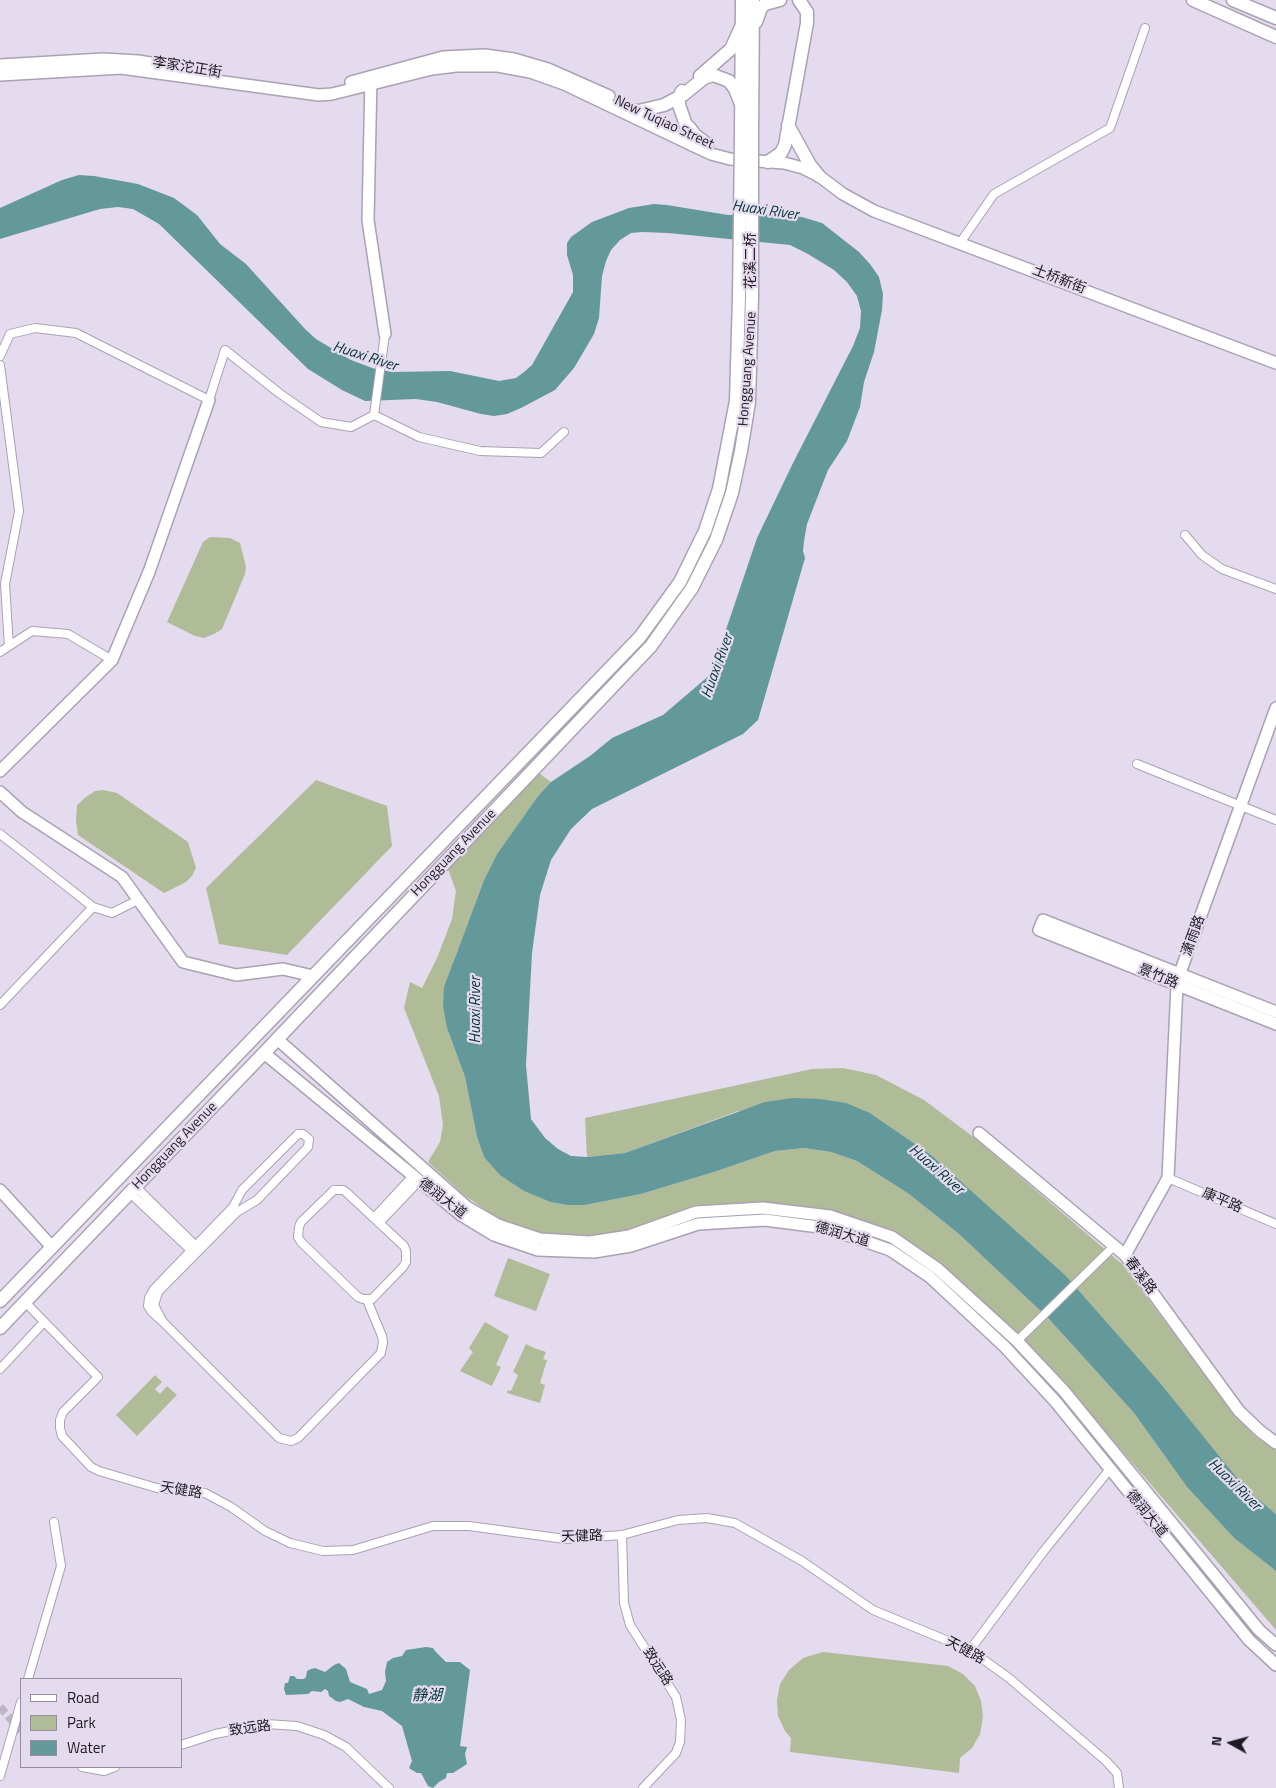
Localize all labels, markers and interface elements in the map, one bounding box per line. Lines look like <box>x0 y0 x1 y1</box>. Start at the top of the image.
street label: 李家沱正街 <box>151 54 223 82</box>
street label: New Tuqiao Street <box>612 93 716 153</box>
water label: Huaxi River <box>731 197 799 225</box>
street label: 花溪二桥 <box>744 233 760 289</box>
street label: 土桥新街 <box>1030 262 1088 298</box>
street label: Hongguang Avenue <box>736 311 760 427</box>
water label: Huaxi River <box>330 338 400 376</box>
water label: Huaxi River <box>698 632 738 700</box>
street label: Hongguang Avenue <box>408 806 500 900</box>
street label: 潇雨路 <box>1179 913 1209 959</box>
street label: 景竹路 <box>1135 961 1181 993</box>
water label: Huaxi River <box>467 977 485 1043</box>
street label: Hongguang Avenue <box>129 1099 221 1193</box>
water label: Huaxi River <box>905 1141 967 1199</box>
street label: 德润大道 <box>415 1175 469 1223</box>
street label: 康平路 <box>1199 1185 1245 1217</box>
street label: 德润大道 <box>813 1219 871 1251</box>
street label: 春溪路 <box>1121 1254 1159 1298</box>
water label: Huaxi River <box>1204 1455 1264 1515</box>
street label: 天健路 <box>159 1479 203 1503</box>
street label: 德润大道 <box>1122 1487 1170 1541</box>
street label: 天健路 <box>561 1528 603 1546</box>
street label: 天健路 <box>943 1634 987 1668</box>
street label: 致远路 <box>639 1645 675 1689</box>
legend <box>20 1678 182 1768</box>
text: Road <box>67 1686 99 1709</box>
water label: 静湖 <box>412 1687 442 1705</box>
text: Park <box>67 1711 96 1734</box>
street label: 致远路 <box>228 1718 272 1740</box>
north arrow <box>1206 1718 1256 1768</box>
text: N <box>1205 1735 1227 1747</box>
text: Water <box>67 1736 106 1759</box>

